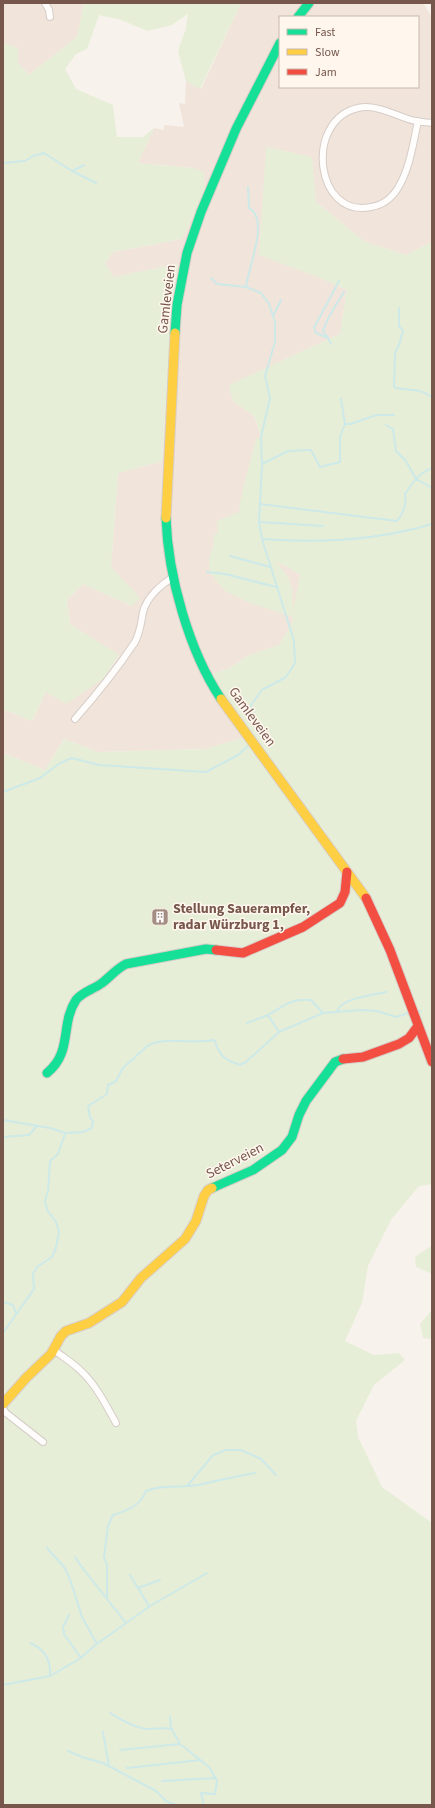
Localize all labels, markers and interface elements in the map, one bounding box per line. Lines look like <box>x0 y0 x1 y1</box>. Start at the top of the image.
legend <box>279 16 419 88</box>
text: Fast <box>315 24 335 41</box>
text: Slow <box>315 44 340 61</box>
text: Jam <box>315 64 337 81</box>
street label: Gamleveien <box>153 263 181 335</box>
street label: Gamleveien <box>224 683 280 751</box>
place label: Stellung Sauerampfer, radar Würzburg 1, <box>173 899 310 935</box>
building icon: Stellung Sauerampfer, radar Würzburg 1, <box>150 907 170 927</box>
street label: Seterveien <box>203 1138 267 1184</box>

